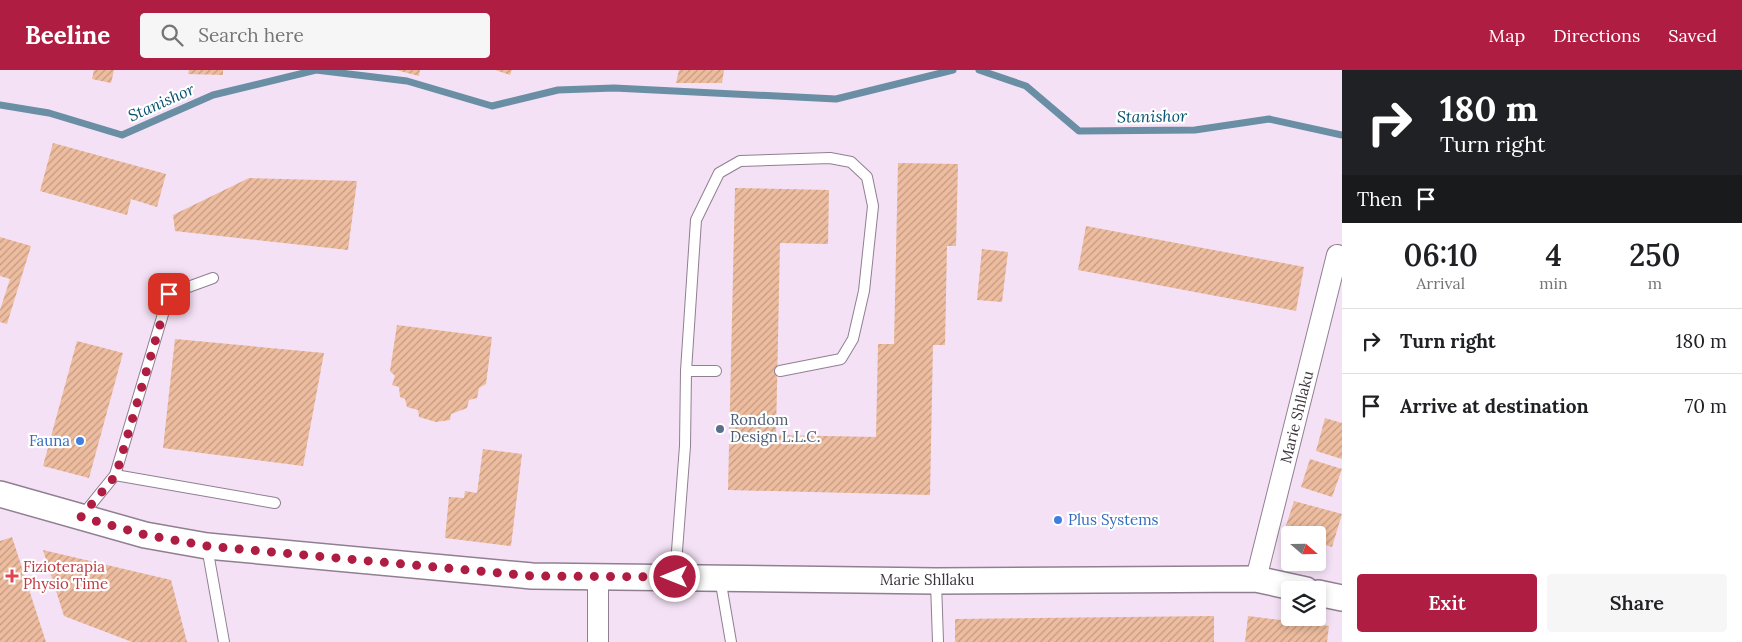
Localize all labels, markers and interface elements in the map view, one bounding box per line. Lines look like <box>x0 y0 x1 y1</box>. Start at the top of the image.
search box <box>140 13 490 58</box>
text: Beeline <box>25 20 110 51</box>
icon: search <box>158 21 186 49</box>
text: Search here <box>198 23 304 47</box>
text: Map <box>1489 24 1525 47</box>
text: Directions <box>1553 24 1640 47</box>
text: Saved <box>1668 24 1717 47</box>
water label: Stanishor <box>125 78 198 125</box>
text: 180 m <box>1440 86 1538 131</box>
icon: right <box>1357 90 1422 155</box>
water label: Stanishor <box>1117 105 1188 127</box>
text: Turn right <box>1440 130 1545 158</box>
icon: arrive <box>1412 185 1440 213</box>
text: Then <box>1357 187 1402 211</box>
text: 06:10 <box>1403 236 1478 274</box>
text: 4 <box>1545 236 1562 274</box>
text: 250 <box>1629 236 1681 274</box>
pin <box>148 273 190 315</box>
text: Arrival <box>1416 273 1465 293</box>
text: min <box>1539 273 1568 293</box>
text: m <box>1648 273 1662 293</box>
icon: arrive <box>155 280 183 308</box>
icon: right <box>1357 327 1385 355</box>
text: Turn right <box>1400 329 1496 353</box>
text: 180 m <box>1676 329 1727 353</box>
street label: Marie Shllaku <box>1276 369 1317 465</box>
icon: arrive <box>1357 392 1385 420</box>
text: Arrive at destination <box>1400 394 1589 418</box>
text: 70 m <box>1684 394 1727 418</box>
place label: Rondom Design L.L.C. <box>730 410 820 446</box>
marker: Rondom Design L.L.C. <box>714 423 726 435</box>
place label: Fauna <box>29 431 70 450</box>
marker: Fauna <box>74 435 86 447</box>
place label: Plus Systems <box>1068 510 1159 529</box>
marker: Plus Systems <box>1052 514 1064 526</box>
north arrow <box>1281 526 1326 571</box>
map controls <box>1281 526 1326 626</box>
position arrow <box>648 550 700 602</box>
place label: Fizioterapia Physio Time <box>23 557 108 593</box>
marker: Fizioterapia Physio Time <box>5 569 19 583</box>
street label: Marie Shllaku <box>880 570 974 589</box>
button: Exit <box>1357 574 1537 632</box>
button: Share <box>1547 574 1727 632</box>
button: layers <box>1281 581 1326 626</box>

